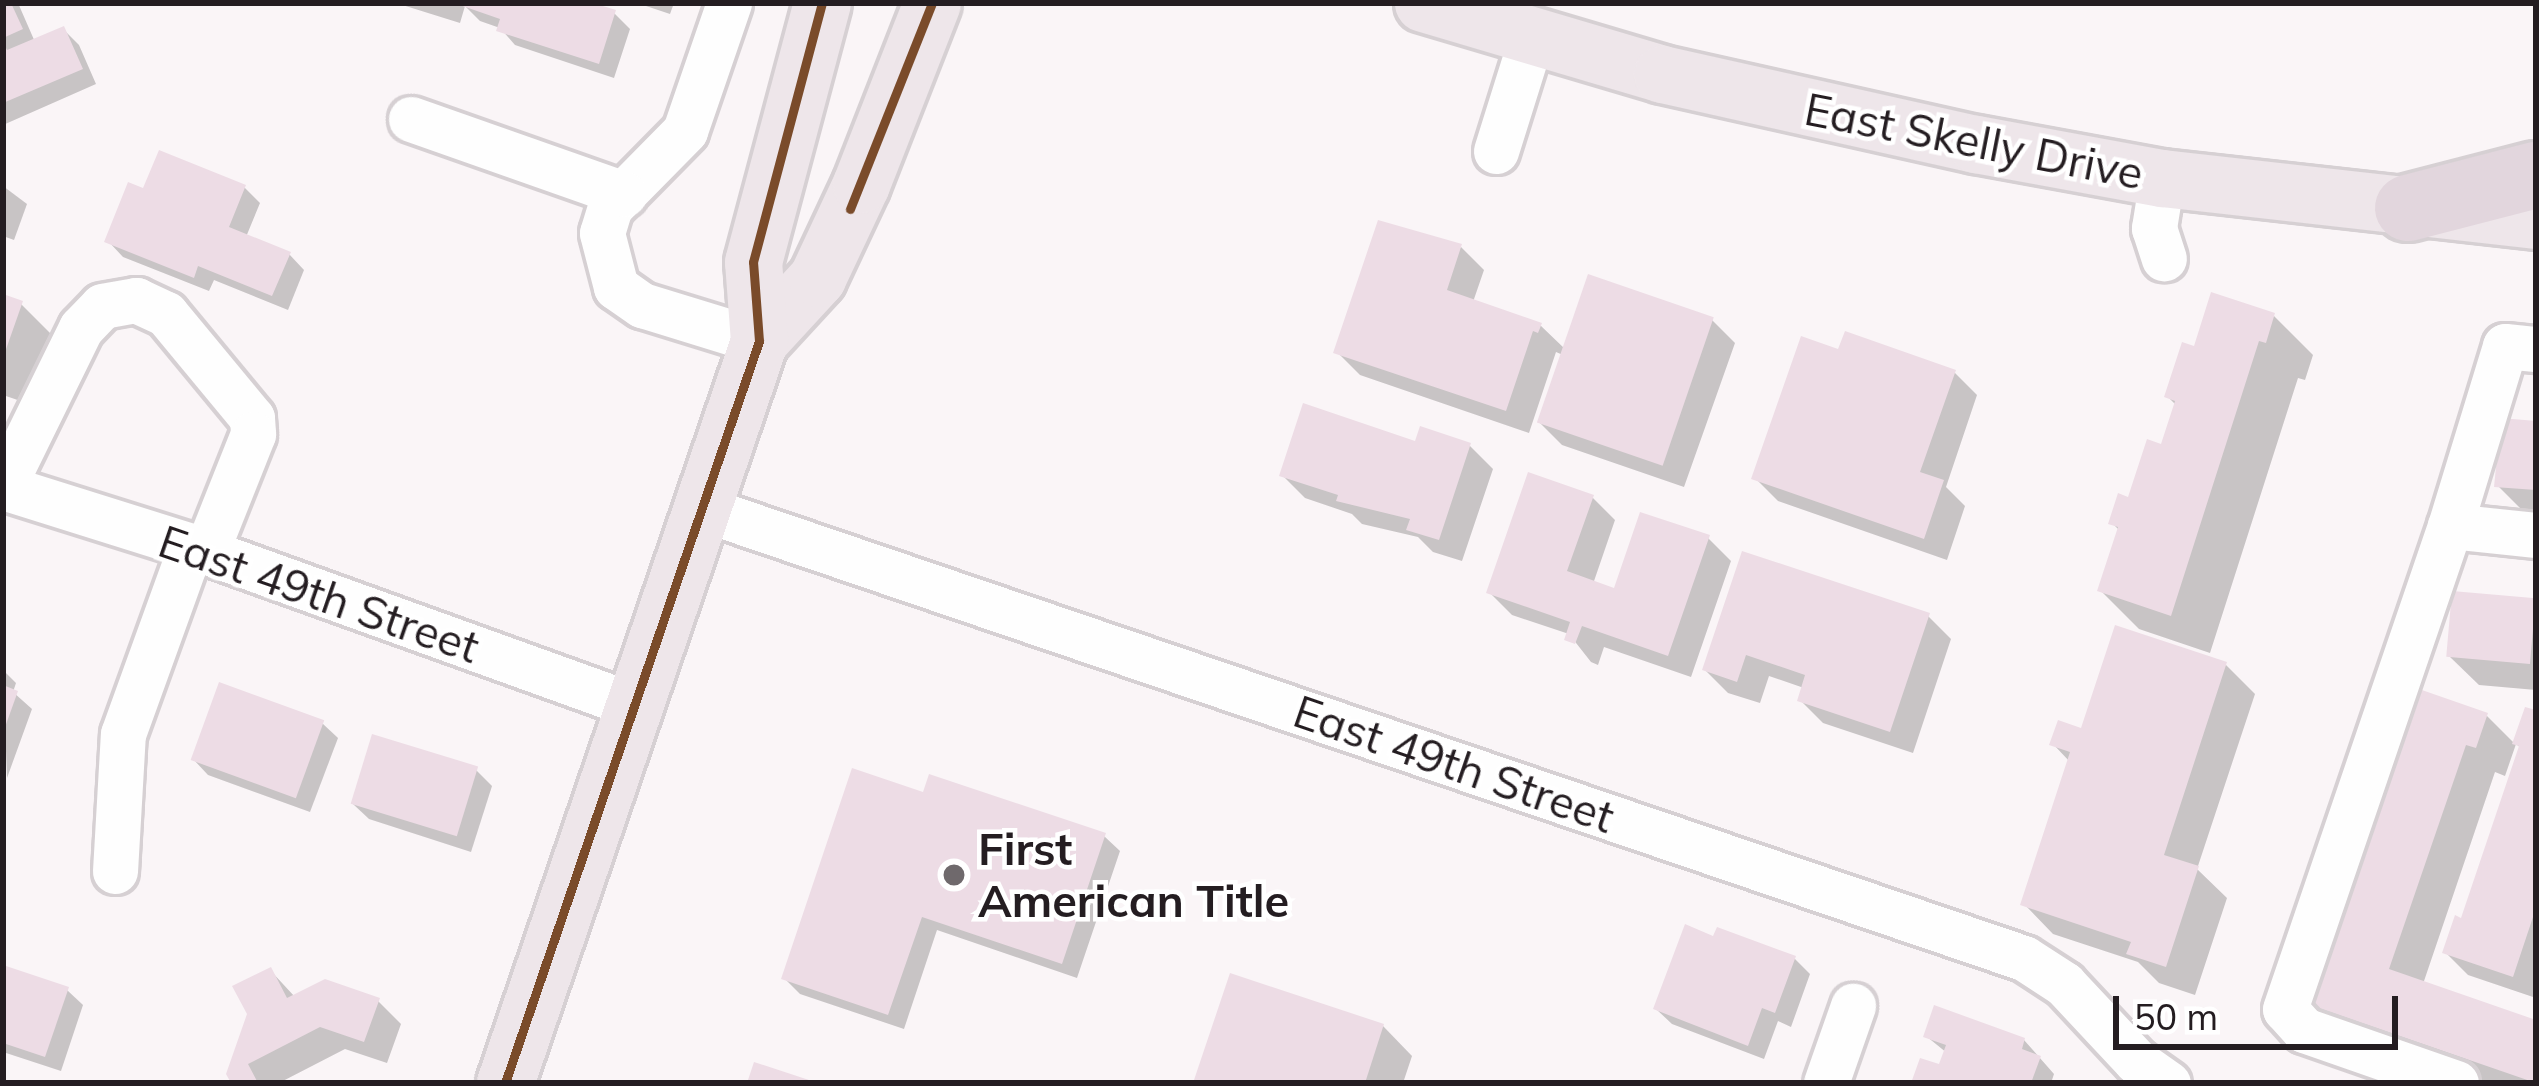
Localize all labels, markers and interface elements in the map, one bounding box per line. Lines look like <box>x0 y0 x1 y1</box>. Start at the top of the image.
street label: East Skelly Drive <box>1800 82 2148 200</box>
street label: East 49th Street <box>152 514 486 674</box>
street label: East 49th Street <box>1287 684 1621 844</box>
place label: First American Title <box>978 822 1289 928</box>
marker: First American Title <box>941 862 967 888</box>
scale bar <box>2119 972 2404 1046</box>
text: 50 m <box>2134 994 2218 1039</box>

